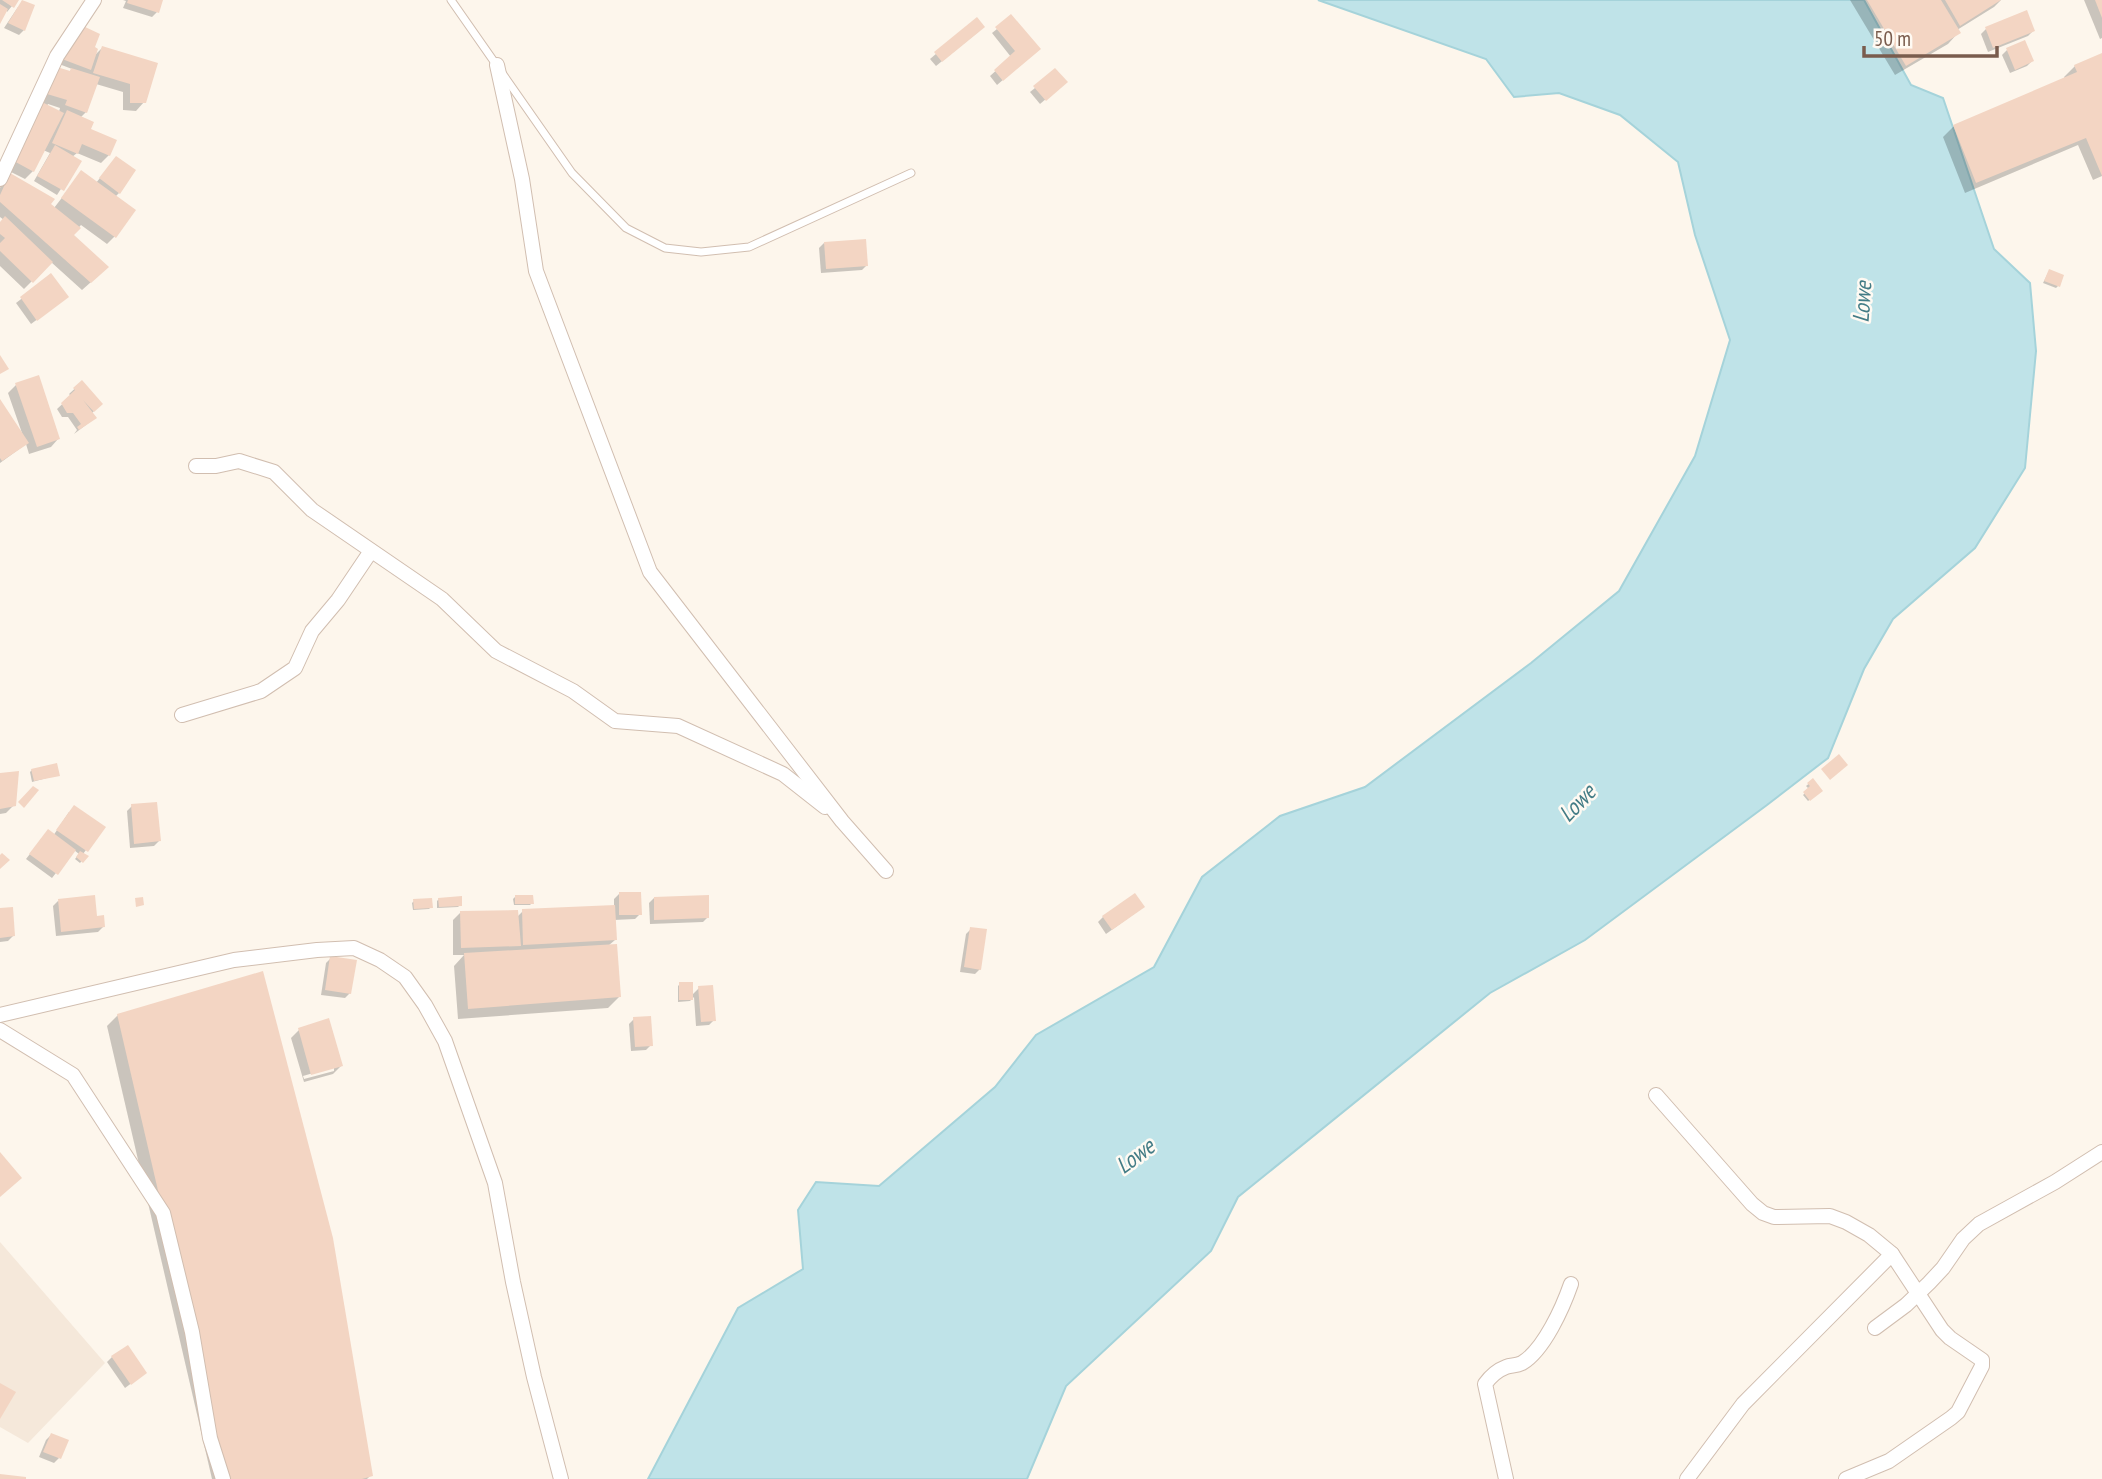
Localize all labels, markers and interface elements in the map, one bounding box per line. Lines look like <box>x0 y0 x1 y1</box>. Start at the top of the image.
scale bar <box>1864 14 1997 58</box>
text: 50 m <box>1874 25 1911 52</box>
water label: Lowe <box>1846 279 1878 323</box>
water label: Lowe <box>1552 777 1602 828</box>
water label: Lowe <box>1110 1131 1161 1180</box>

